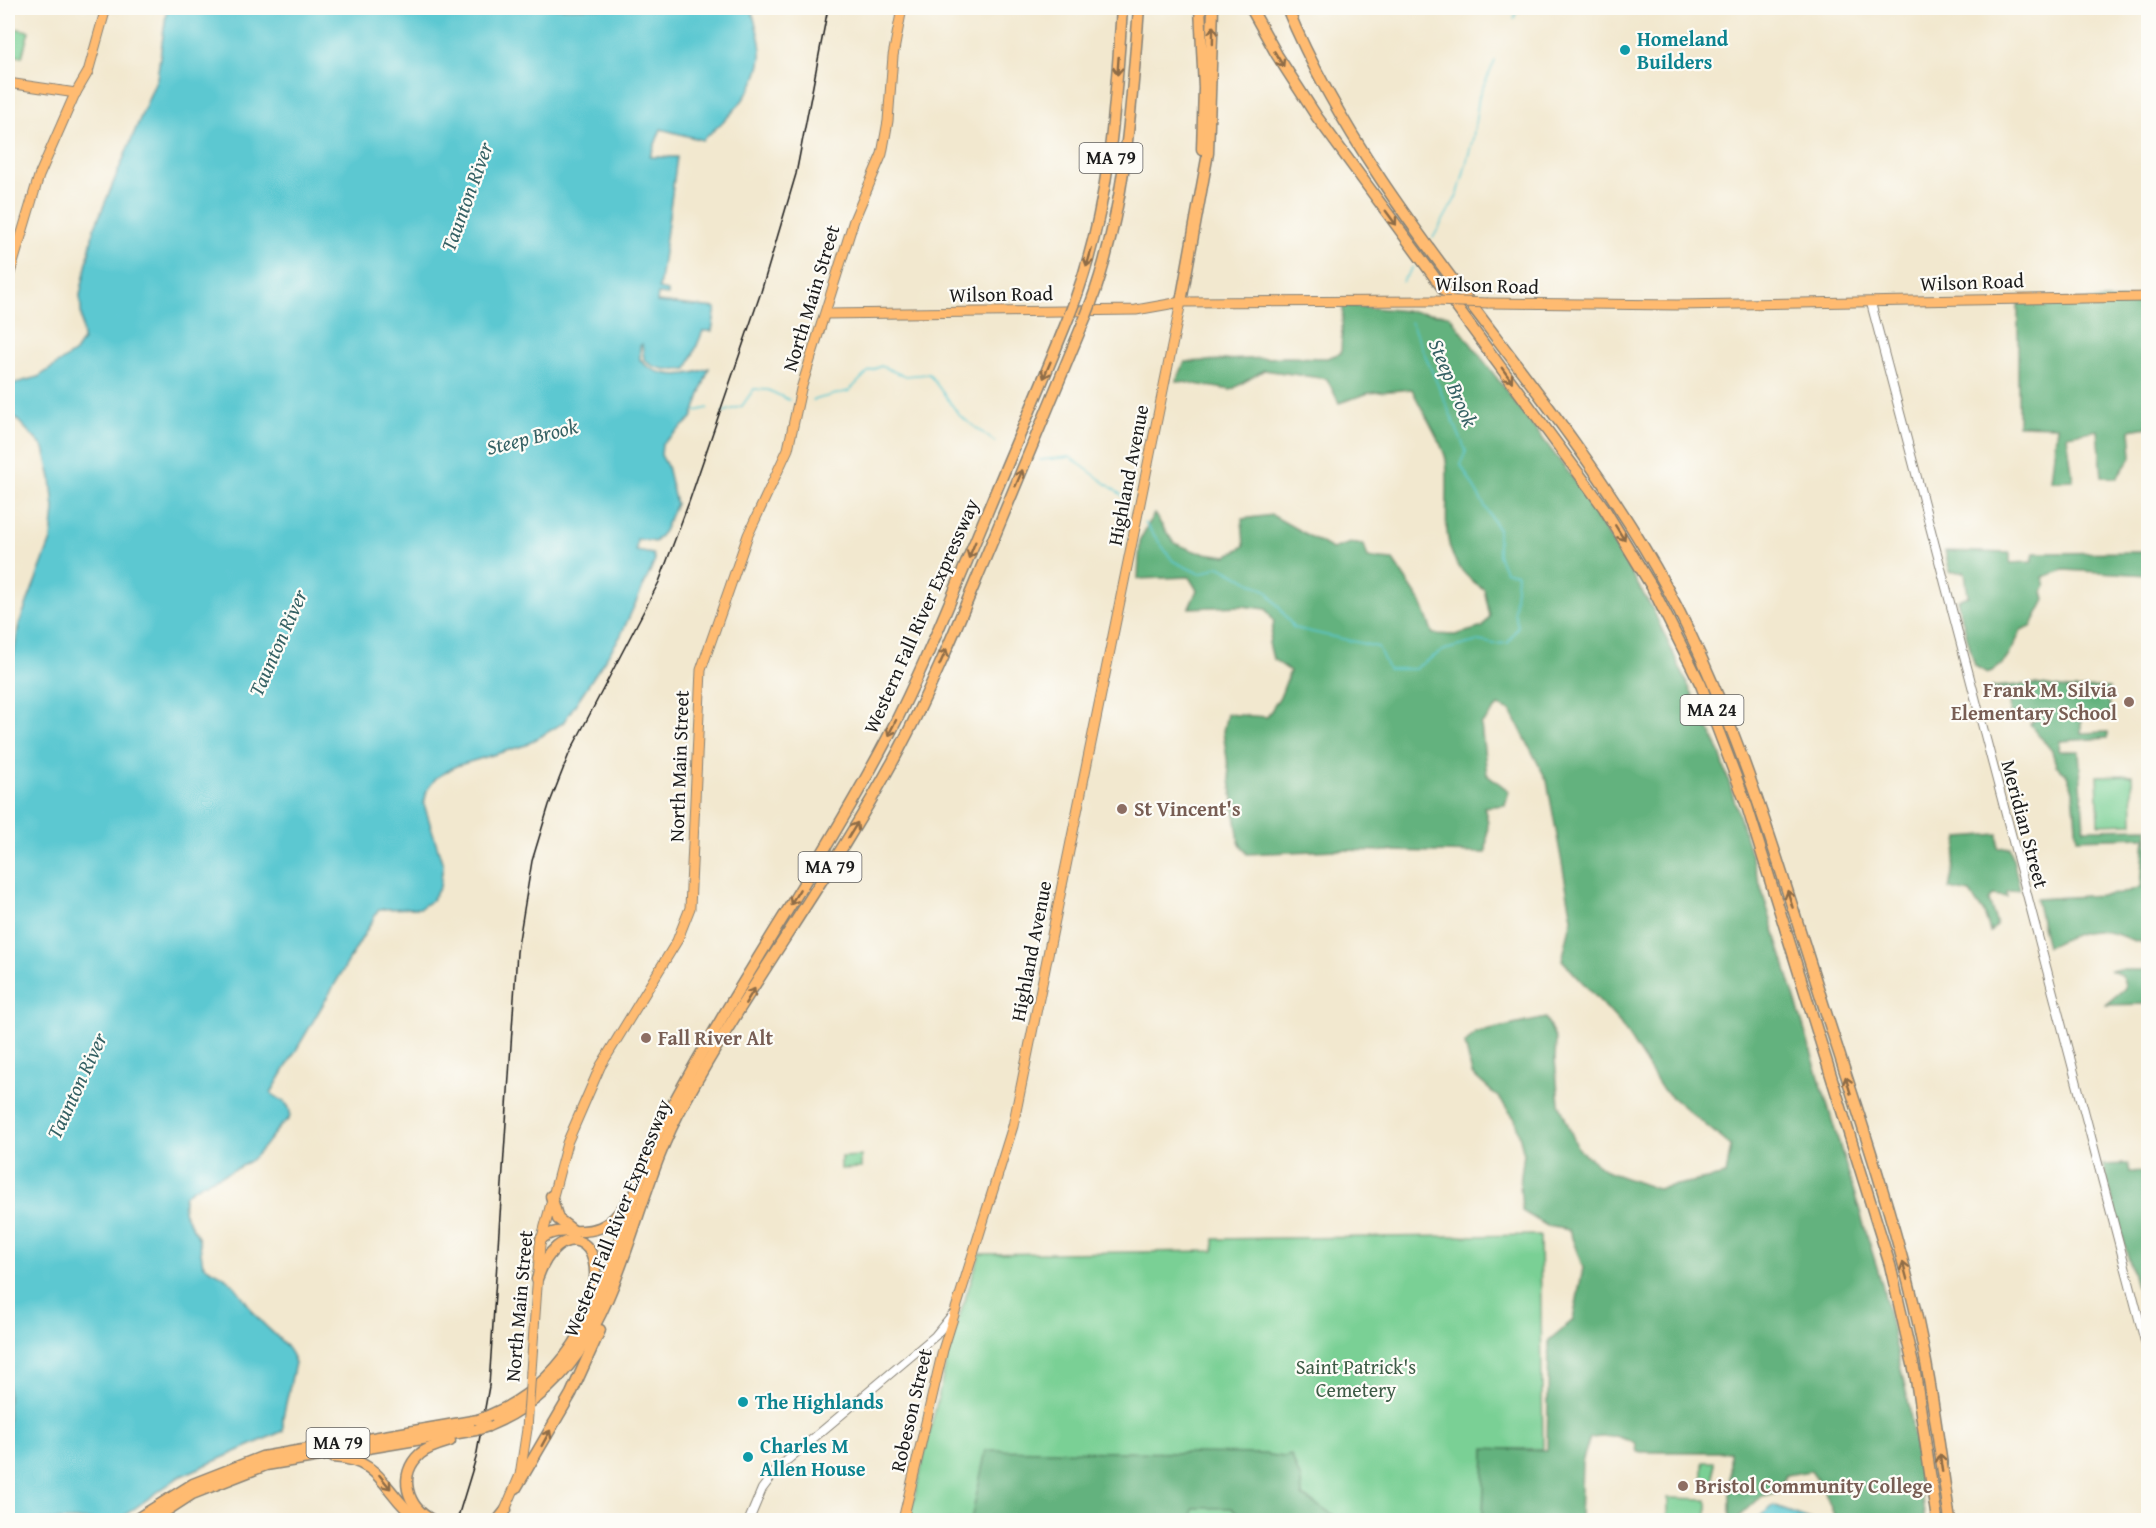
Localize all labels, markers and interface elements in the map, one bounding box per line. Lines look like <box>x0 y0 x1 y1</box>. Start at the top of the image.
place label: Homeland Builders <box>1637 24 1729 76</box>
one-way arrow <box>1207 25 1219 45</box>
marker: Homeland Builders <box>1618 43 1632 57</box>
one-way arrow <box>1273 50 1285 67</box>
one-way arrow <box>1113 55 1124 75</box>
water label: Taunton River <box>432 137 501 256</box>
road number: MA 79 <box>1080 143 1142 173</box>
one-way arrow <box>1384 210 1397 226</box>
street label: North Main Street <box>774 221 847 375</box>
one-way arrow <box>1083 248 1094 267</box>
street label: Wilson Road <box>1920 265 2025 298</box>
street label: Wilson Road <box>1435 268 1540 301</box>
street label: Wilson Road <box>949 278 1053 309</box>
water label: Steep Brook <box>1421 334 1486 432</box>
one-way arrow <box>1040 361 1051 379</box>
one-way arrow <box>1501 366 1513 382</box>
street label: Highland Avenue <box>1100 402 1155 548</box>
water label: Steep Brook <box>483 410 581 463</box>
one-way arrow <box>1014 469 1025 487</box>
street label: Western Fall River Expressway <box>856 494 985 738</box>
one-way arrow <box>1614 525 1627 542</box>
one-way arrow <box>965 541 976 559</box>
water label: Taunton River <box>240 583 315 701</box>
one-way arrow <box>938 649 950 667</box>
place label: Frank M. Silvia Elementary School <box>1951 675 2118 727</box>
street label: North Main Street <box>661 690 696 842</box>
road number: MA 24 <box>1680 695 1744 725</box>
marker: Frank M. Silvia Elementary School <box>2122 695 2136 709</box>
one-way arrow <box>886 719 898 737</box>
street label: Meridian Street <box>1994 757 2057 891</box>
place label: St Vincent's <box>1134 794 1241 823</box>
marker: St Vincent's <box>1115 802 1129 816</box>
one-way arrow <box>847 822 859 839</box>
road number: MA 79 <box>798 852 862 882</box>
street label: Highland Avenue <box>1003 878 1058 1024</box>
one-way arrow <box>789 888 801 905</box>
one-way arrow <box>1784 890 1795 909</box>
one-way arrow <box>744 988 756 1005</box>
place label: Fall River Alt <box>658 1023 773 1052</box>
water label: Taunton River <box>38 1026 115 1144</box>
marker: Fall River Alt <box>639 1031 653 1045</box>
one-way arrow <box>1842 1076 1853 1095</box>
street label: Western Fall River Expressway <box>555 1095 678 1341</box>
street label: North Main Street <box>497 1229 540 1383</box>
one-way arrow <box>1899 1262 1910 1281</box>
street label: Robeson Street <box>882 1345 939 1474</box>
park label: Saint Patrick's Cemetery <box>1296 1352 1416 1404</box>
place label: The Highlands <box>755 1387 884 1416</box>
marker: The Highlands <box>736 1395 750 1409</box>
road number: MA 79 <box>306 1428 370 1458</box>
one-way arrow <box>541 1430 552 1448</box>
place label: Charles M Allen House <box>760 1431 866 1483</box>
marker: Charles M Allen House <box>741 1450 755 1464</box>
one-way arrow <box>1936 1453 1947 1473</box>
place label: Bristol Community College <box>1695 1471 1933 1500</box>
one-way arrow <box>379 1474 392 1490</box>
marker: Bristol Community College <box>1676 1479 1690 1493</box>

